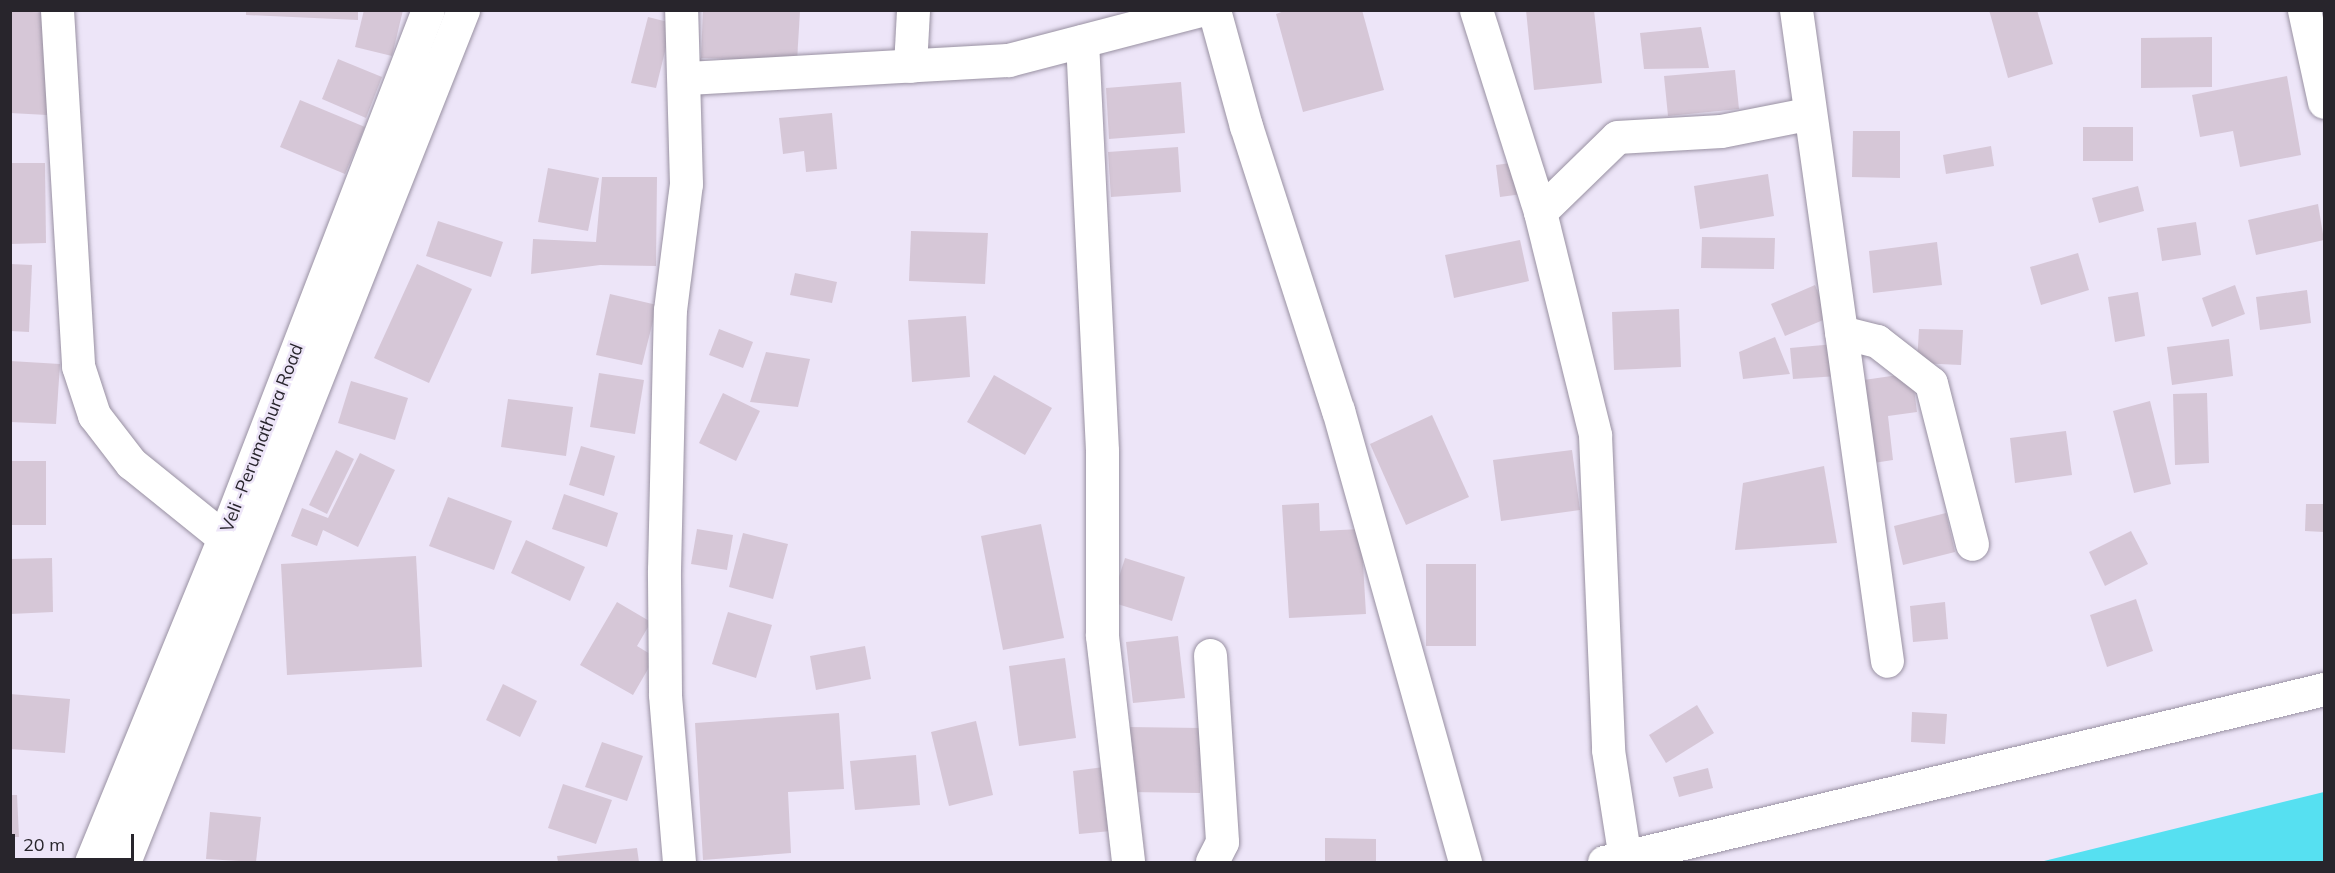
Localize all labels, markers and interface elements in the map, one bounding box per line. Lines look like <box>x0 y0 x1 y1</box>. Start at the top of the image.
street label: Veli -Perumathura Road <box>216 341 308 535</box>
scale bar <box>15 822 136 860</box>
text: 20 m <box>23 833 65 856</box>

